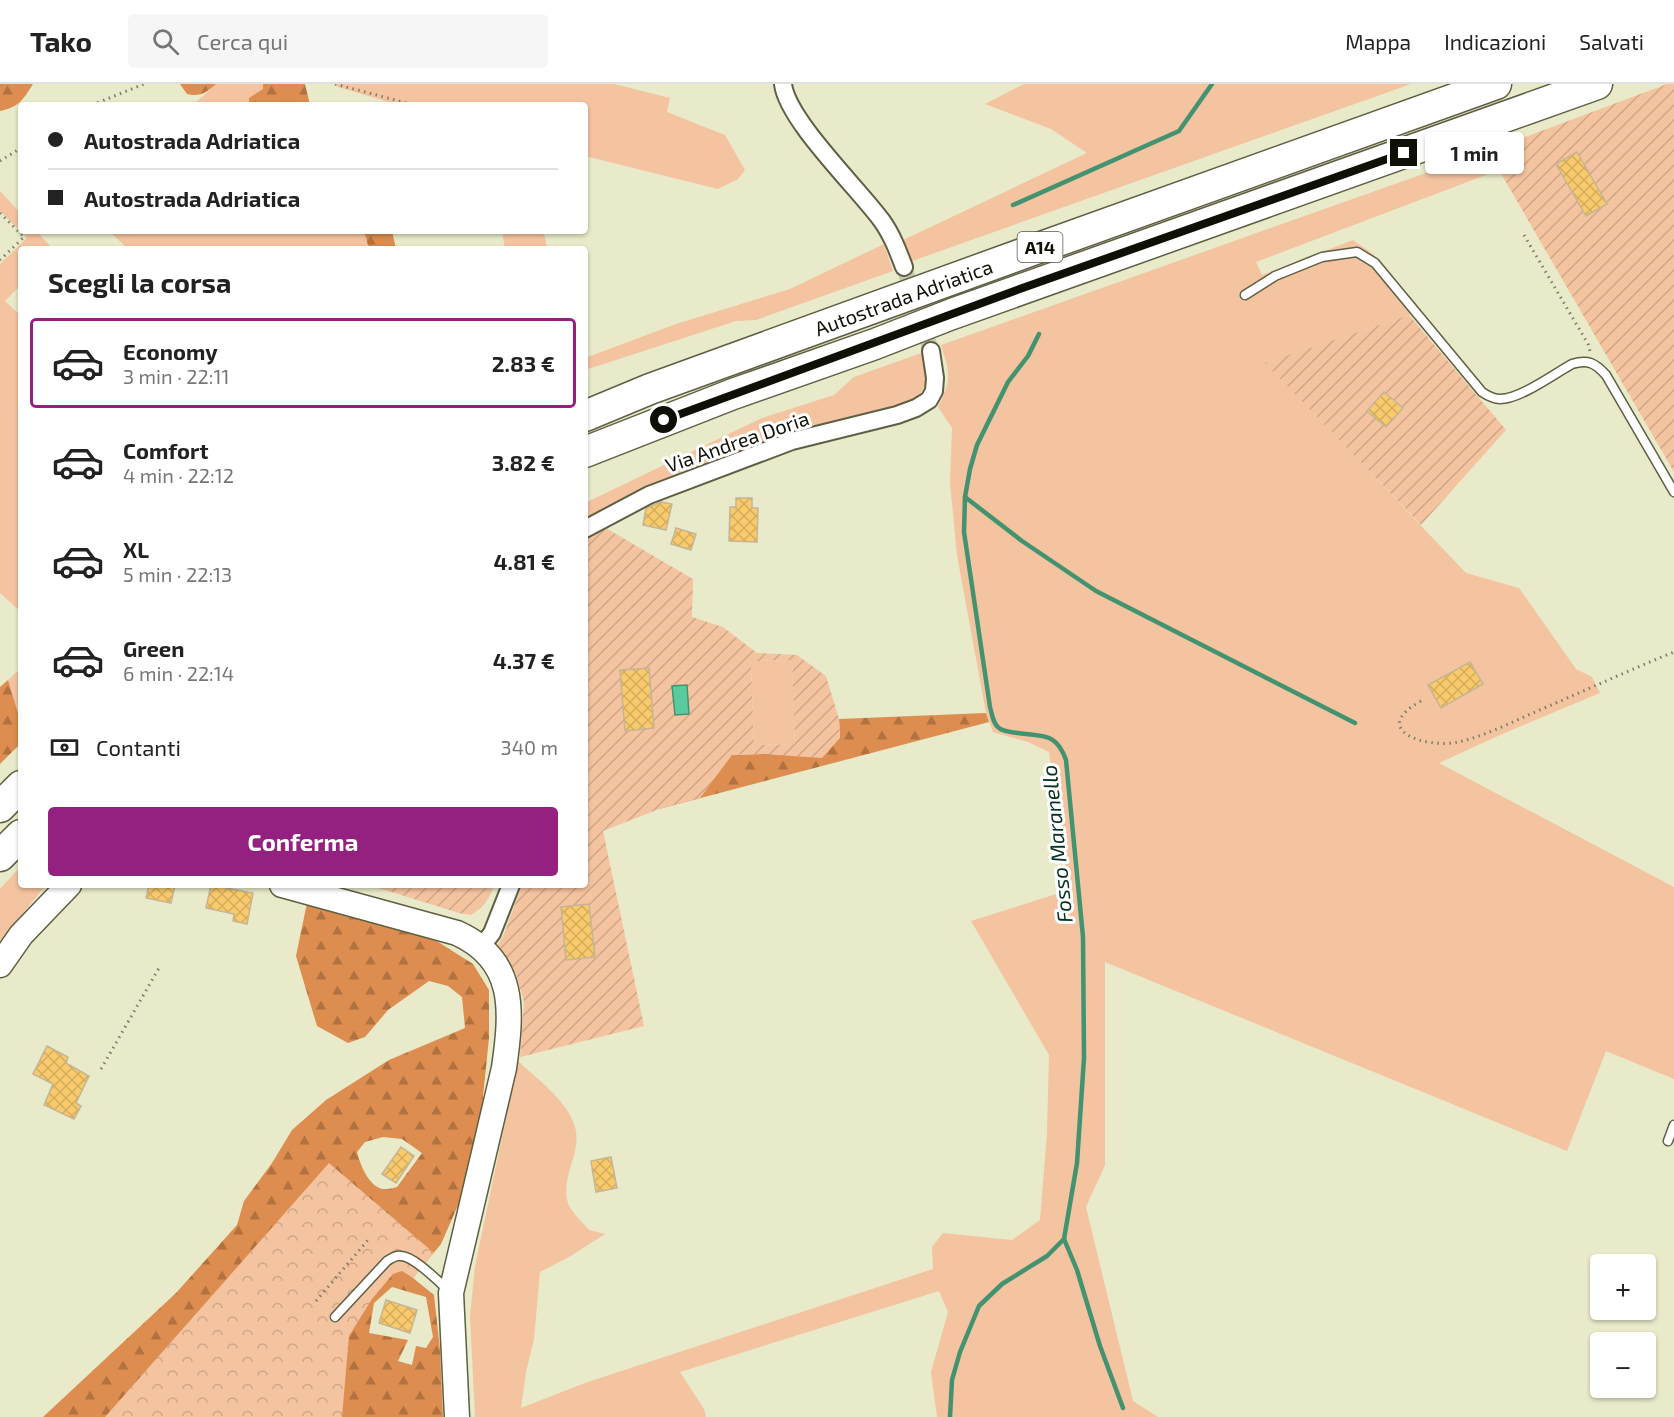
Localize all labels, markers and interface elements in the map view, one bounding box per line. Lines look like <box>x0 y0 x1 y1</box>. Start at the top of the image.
search box <box>128 14 548 68</box>
text: Tako <box>30 24 92 58</box>
icon: search <box>149 25 182 58</box>
text: Cerca qui <box>197 28 288 54</box>
text: Mappa <box>1345 29 1411 54</box>
text: Indicazioni <box>1444 29 1546 54</box>
text: Salvati <box>1579 29 1644 54</box>
text: Autostrada Adriatica <box>84 127 300 153</box>
callout: 1 min <box>1425 132 1524 174</box>
route end <box>1390 139 1417 166</box>
text: 1 min <box>1450 141 1499 165</box>
text: Autostrada Adriatica <box>84 185 300 211</box>
road number: A14 <box>1018 232 1062 262</box>
street label: Autostrada Adriatica <box>811 254 996 340</box>
text: Scegli la corsa <box>48 266 231 298</box>
icon: car <box>51 336 105 390</box>
text: Economy <box>123 338 218 364</box>
text: 2.83 € <box>492 350 555 376</box>
text: 3 min · 22:11 <box>123 364 229 388</box>
street label: Via Andrea Doria <box>662 405 812 477</box>
route start <box>650 406 677 433</box>
icon: car <box>51 435 105 489</box>
text: Comfort <box>123 437 208 463</box>
text: 3.82 € <box>492 449 555 475</box>
text: 4 min · 22:12 <box>123 463 234 487</box>
icon: car <box>51 534 105 588</box>
text: XL <box>123 536 149 562</box>
text: 4.81 € <box>494 548 555 574</box>
text: 5 min · 22:13 <box>123 562 232 586</box>
icon: car <box>51 633 105 687</box>
text: Green <box>123 635 185 661</box>
text: 4.37 € <box>493 647 555 673</box>
text: 6 min · 22:14 <box>123 661 234 685</box>
icon: cash <box>48 731 81 764</box>
text: Contanti <box>96 734 181 760</box>
text: 340 m <box>501 735 558 759</box>
water label: Fosso Maranello <box>1035 764 1077 924</box>
button: Conferma <box>48 807 558 876</box>
map controls <box>1590 1254 1656 1398</box>
button: + <box>1590 1254 1656 1320</box>
button: − <box>1590 1332 1656 1398</box>

